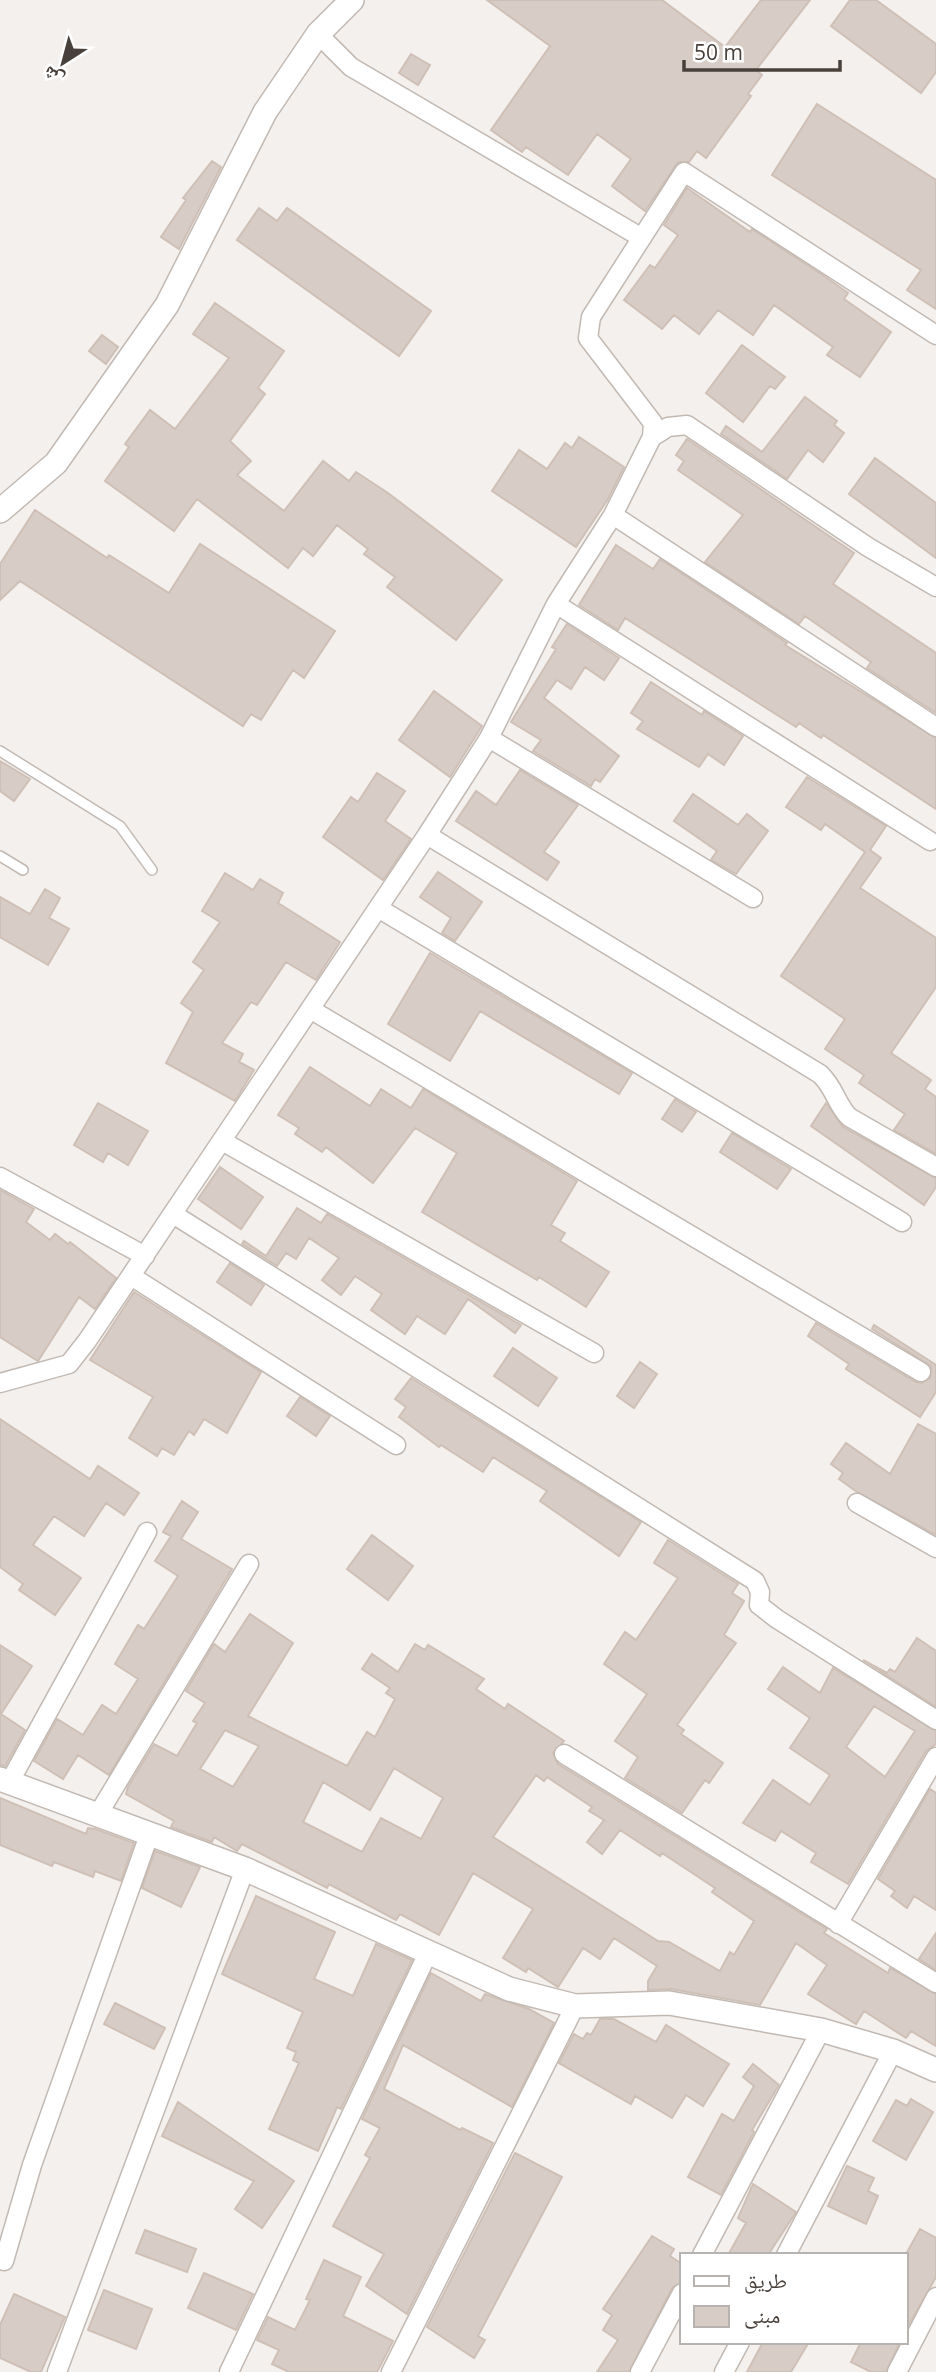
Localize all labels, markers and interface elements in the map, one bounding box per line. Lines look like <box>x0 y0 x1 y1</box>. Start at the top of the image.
north arrow <box>28 28 98 98</box>
scale bar <box>684 28 840 72</box>
text: 50 m <box>694 38 743 66</box>
text: ش <box>37 60 69 93</box>
legend <box>680 2253 908 2344</box>
text: طريق <box>744 2266 787 2294</box>
text: مبنى <box>744 2301 780 2329</box>

